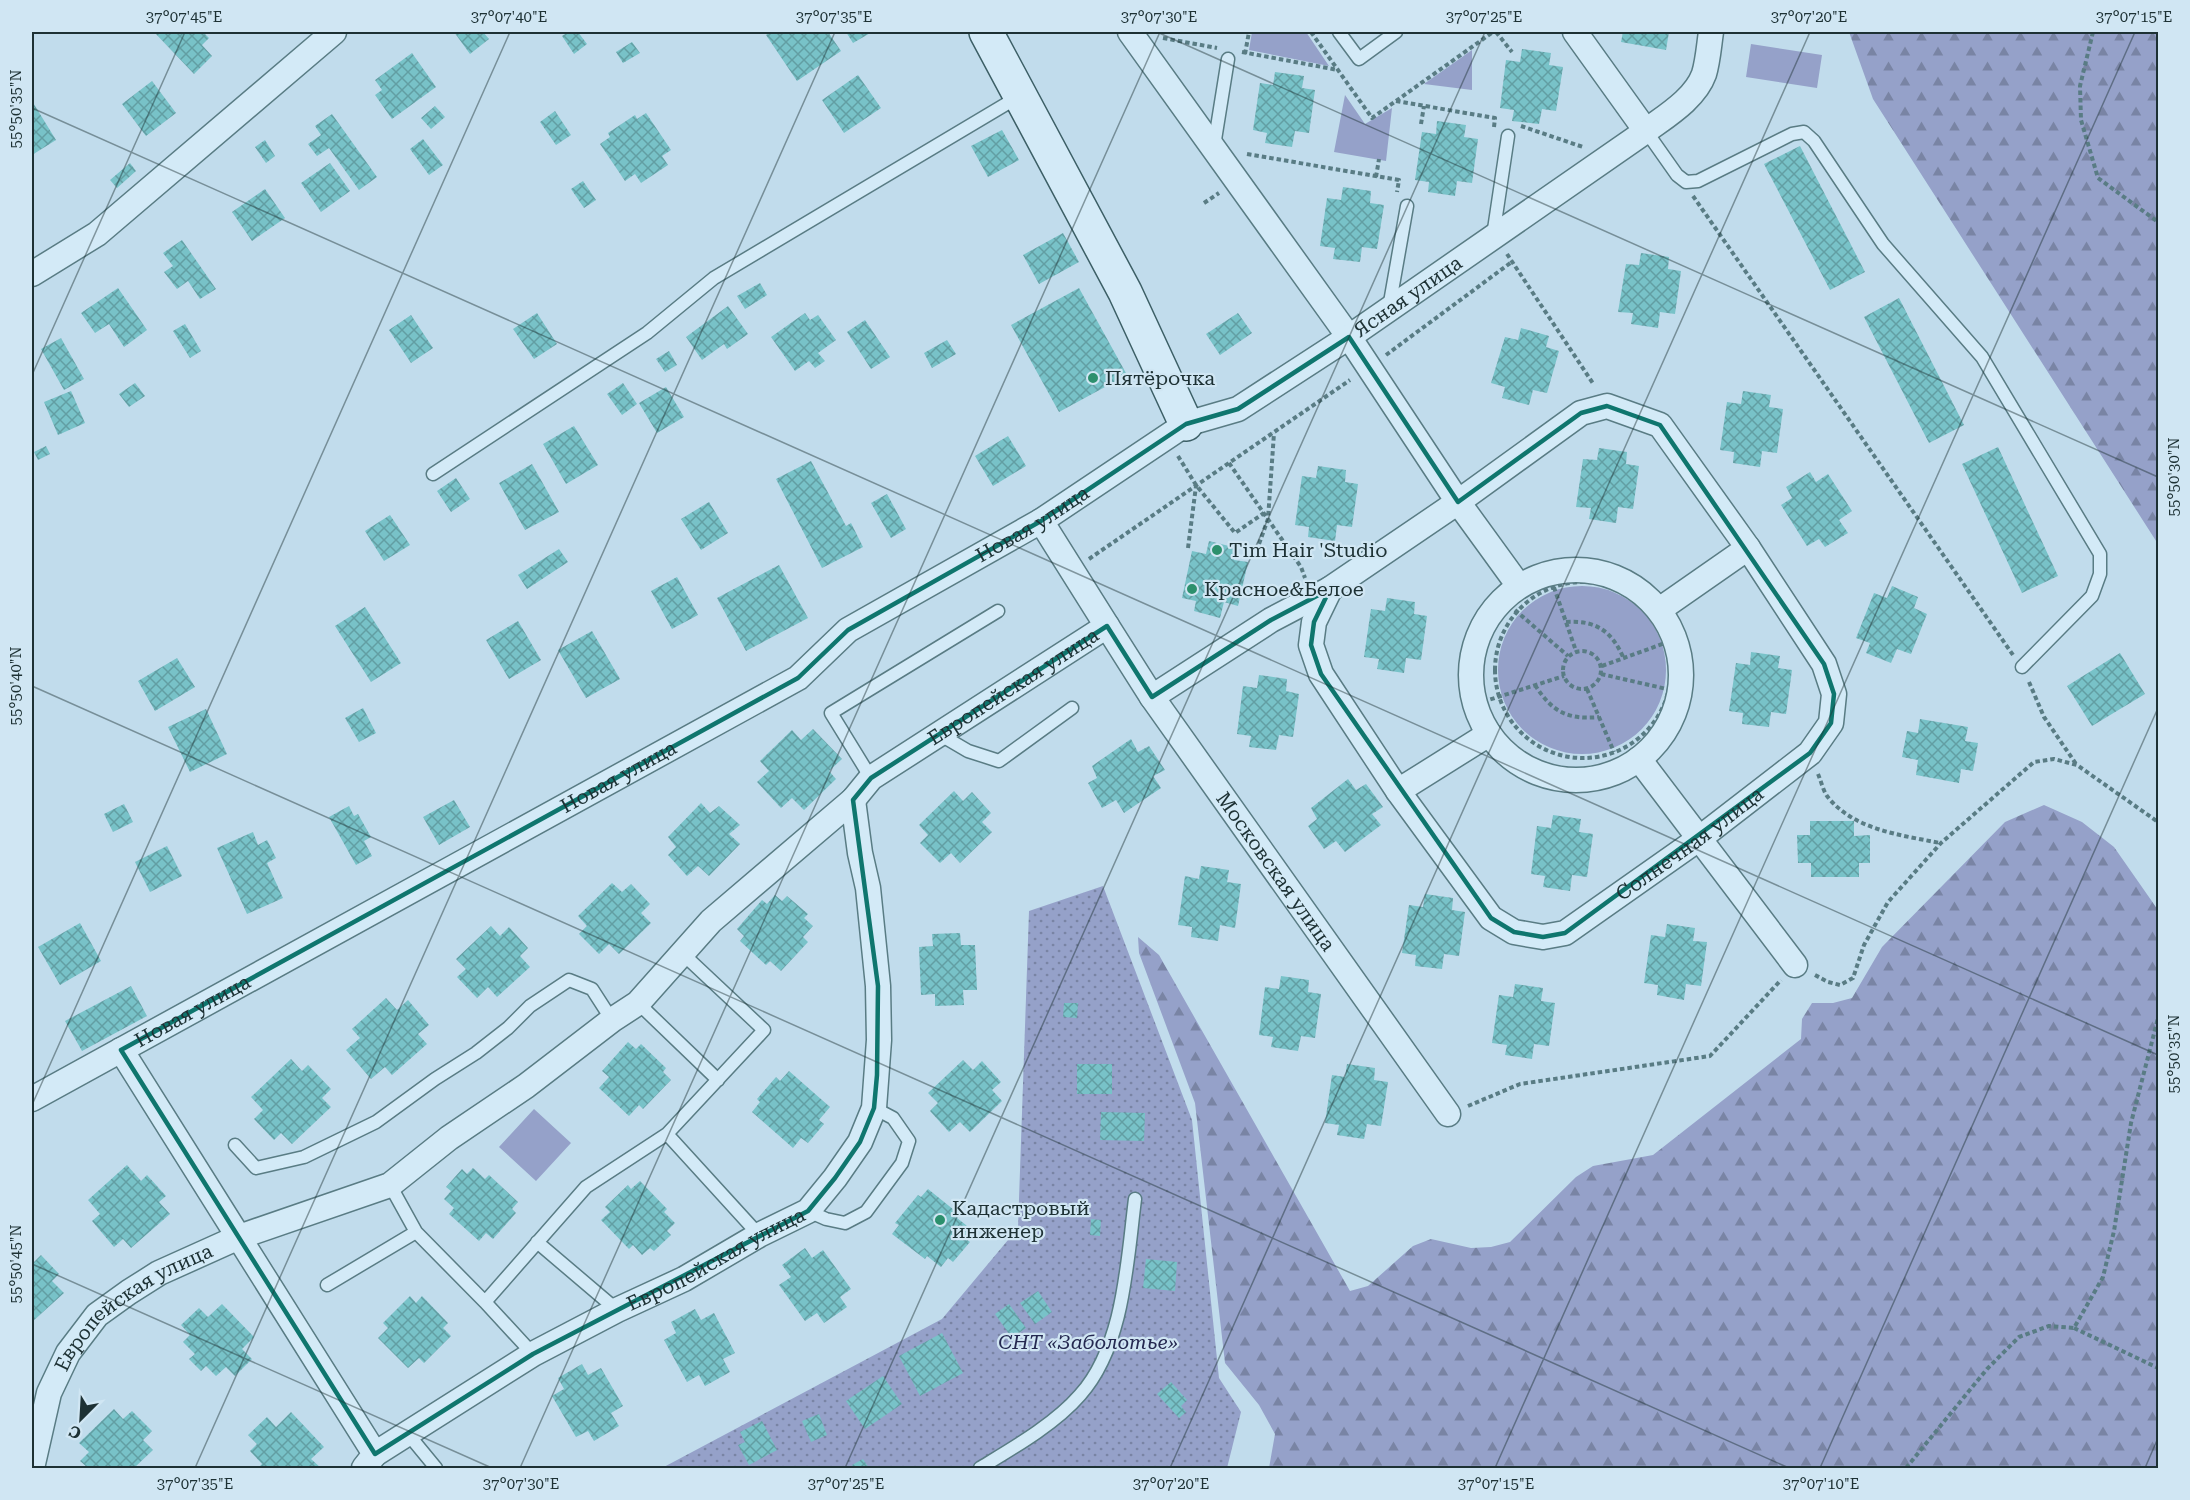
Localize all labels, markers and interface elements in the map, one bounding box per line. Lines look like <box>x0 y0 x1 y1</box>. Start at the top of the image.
text: 37°07'45"E <box>146 8 222 26</box>
text: 37°07'40"E <box>471 8 547 26</box>
text: 37°07'35"E <box>796 8 872 26</box>
text: 37°07'30"E <box>1121 8 1197 26</box>
text: 37°07'25"E <box>1446 8 1522 26</box>
text: 37°07'20"E <box>1771 8 1847 26</box>
text: 37°07'15"E <box>2096 8 2172 26</box>
text: 55°50'35"N <box>7 69 25 149</box>
street label: Ясная улица <box>1349 250 1467 342</box>
place label: Пятёрочка <box>1105 366 1215 390</box>
marker: Пятёрочка <box>1086 371 1100 385</box>
text: 55°50'30"N <box>2165 437 2183 517</box>
street label: Новая улица <box>971 480 1094 567</box>
place label: Tim Hair 'Studio <box>1229 538 1387 562</box>
marker: Tim Hair 'Studio <box>1210 543 1224 557</box>
place label: Красное&Белое <box>1204 577 1364 601</box>
marker: Красное&Белое <box>1185 582 1199 596</box>
street label: Европейская улица <box>923 623 1103 750</box>
text: 55°50'40"N <box>7 646 25 726</box>
street label: Новая улица <box>556 735 680 818</box>
street label: Солнечная улица <box>1611 782 1768 905</box>
street label: Московская улица <box>1211 787 1341 956</box>
street label: Новая улица <box>130 969 255 1052</box>
text: 55°50'35"N <box>2165 1014 2183 1094</box>
place label: Кадастровый инженер <box>952 1196 1090 1243</box>
street label: Европейская улица <box>623 1202 809 1316</box>
marker: Кадастровый инженер <box>933 1213 947 1227</box>
text: 55°50'45"N <box>7 1224 25 1304</box>
street label: Европейская улица <box>49 1238 216 1375</box>
park label: СНТ «Заболотье» <box>998 1330 1178 1354</box>
north arrow <box>51 1389 111 1449</box>
text: С <box>66 1421 84 1443</box>
text: 37°07'35"E <box>157 1475 233 1493</box>
text: 37°07'30"E <box>483 1475 559 1493</box>
text: 37°07'25"E <box>808 1475 884 1493</box>
text: 37°07'20"E <box>1133 1475 1209 1493</box>
text: 37°07'15"E <box>1458 1475 1534 1493</box>
text: 37°07'10"E <box>1783 1475 1859 1493</box>

